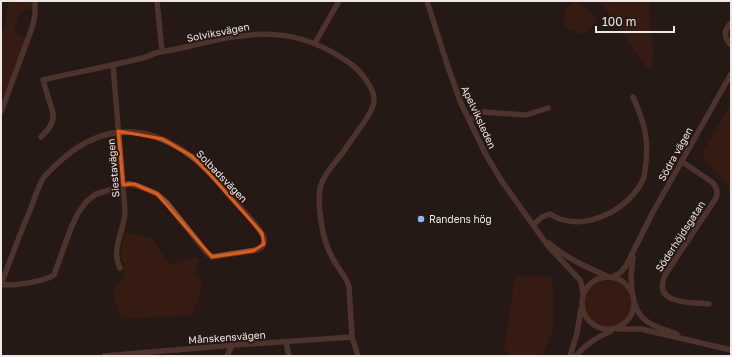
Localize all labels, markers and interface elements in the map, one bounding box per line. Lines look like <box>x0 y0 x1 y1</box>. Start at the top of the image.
scale bar <box>596 8 674 34</box>
text: 100 m <box>602 14 636 29</box>
street label: Solviksvägen <box>186 20 250 44</box>
street label: Apelviksleden <box>459 84 499 150</box>
street label: Södra vägen <box>655 125 695 183</box>
street label: Siestavägen <box>104 138 122 198</box>
street label: Solbadsvägen <box>194 147 250 205</box>
street label: Söderhöjdsgatan <box>653 198 707 274</box>
place label: Randens hög <box>429 213 492 225</box>
marker: Randens hög <box>416 214 426 224</box>
street label: Månskensvägen <box>188 328 266 346</box>

